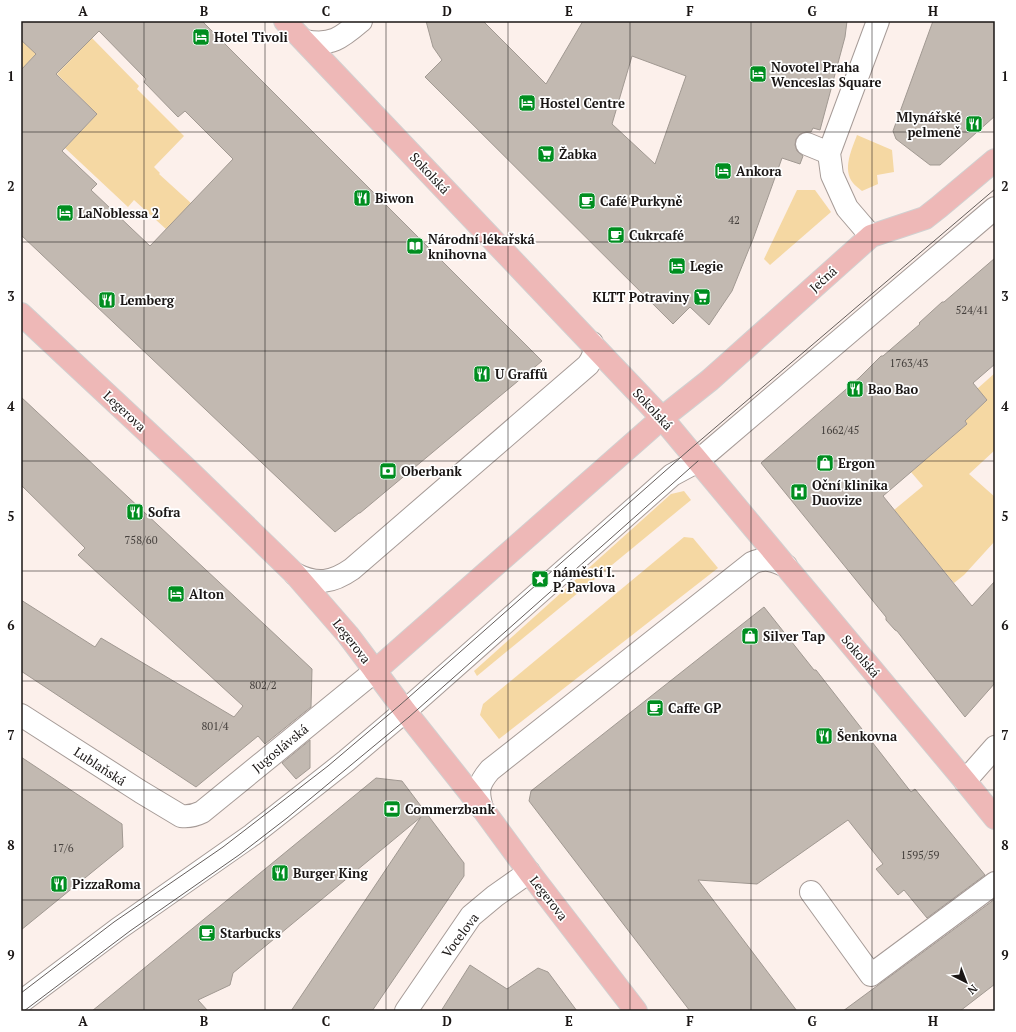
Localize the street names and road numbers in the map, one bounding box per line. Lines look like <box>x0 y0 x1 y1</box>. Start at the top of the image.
street label: Sokolská <box>406 148 454 198</box>
street label: Ječná <box>805 262 841 296</box>
street label: Sokolská <box>629 384 677 434</box>
street label: Legerova <box>100 387 151 436</box>
street label: Legerova <box>329 615 375 667</box>
street label: Sokolská <box>838 631 884 682</box>
street label: Jugoslávská <box>248 719 312 776</box>
street label: Lublaňská <box>70 742 130 790</box>
street label: Legerova <box>526 872 572 924</box>
street label: Vocelova <box>437 909 483 961</box>

